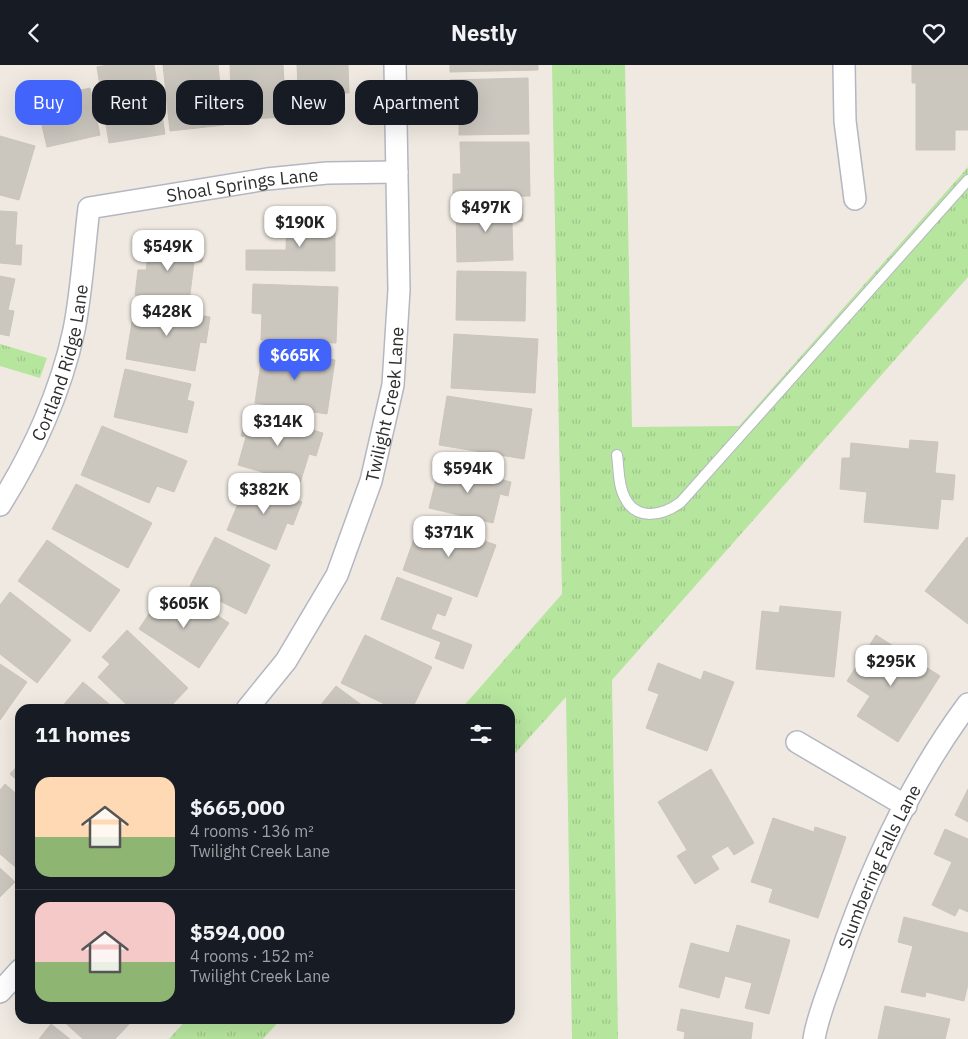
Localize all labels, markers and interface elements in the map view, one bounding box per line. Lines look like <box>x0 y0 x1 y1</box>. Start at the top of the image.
text: Nestly <box>451 18 517 47</box>
icon: back <box>20 19 48 47</box>
icon: heart <box>920 19 948 47</box>
chip: Buy <box>15 80 82 125</box>
chip: Rent <box>92 80 166 125</box>
chip: Filters <box>176 80 263 125</box>
chip: New <box>273 80 345 125</box>
chip: Apartment <box>355 80 478 125</box>
street label: Shoal Springs Lane <box>165 162 319 207</box>
pin: $497K <box>451 191 521 233</box>
text: $497K <box>461 197 511 217</box>
pin: $190K <box>265 205 335 248</box>
text: $190K <box>275 212 325 232</box>
pin: $549K <box>133 229 203 272</box>
text: $549K <box>143 236 193 256</box>
street label: Cortland Ridge Lane <box>26 283 92 444</box>
pin: $428K <box>132 295 202 337</box>
text: $428K <box>142 301 192 321</box>
street label: Twilight Creek Lane <box>360 326 408 484</box>
pin: $665K <box>260 339 330 381</box>
text: $665K <box>270 345 320 365</box>
pin: $314K <box>243 405 313 447</box>
text: $314K <box>253 411 303 431</box>
pin: $594K <box>433 451 503 494</box>
text: $594K <box>443 458 493 478</box>
pin: $382K <box>229 473 299 515</box>
text: $382K <box>239 479 289 499</box>
pin: $371K <box>414 515 484 558</box>
text: $371K <box>424 522 474 542</box>
pin: $605K <box>149 587 219 629</box>
text: $605K <box>159 593 209 613</box>
pin: $295K <box>856 645 926 687</box>
text: $295K <box>866 651 916 671</box>
text: 11 homes <box>35 720 131 748</box>
icon: filters <box>467 720 495 748</box>
street label: Slumbering Falls Lane <box>833 780 926 951</box>
text: $665,000 <box>190 793 285 821</box>
icon: home <box>75 797 135 857</box>
text: 4 rooms · 136 m² <box>190 821 314 841</box>
text: Twilight Creek Lane <box>190 841 330 861</box>
text: $594,000 <box>190 918 285 946</box>
icon: home <box>75 922 135 982</box>
text: 4 rooms · 152 m² <box>190 946 314 966</box>
text: Twilight Creek Lane <box>190 966 330 986</box>

